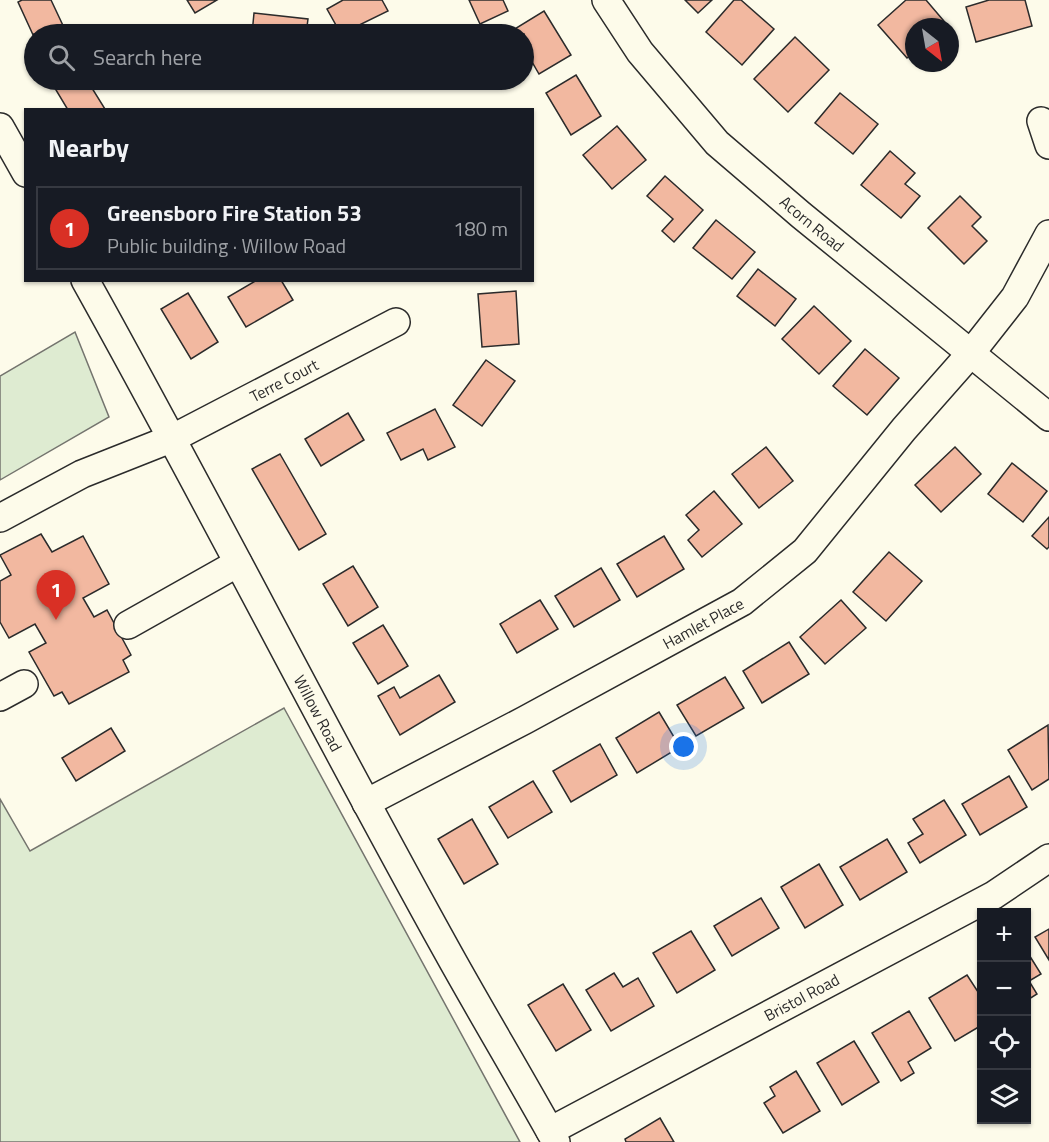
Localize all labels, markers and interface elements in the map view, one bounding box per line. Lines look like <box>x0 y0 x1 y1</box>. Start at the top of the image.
north arrow <box>905 18 959 72</box>
search box <box>24 24 534 90</box>
text: Search here <box>93 40 202 74</box>
icon: search <box>45 41 78 74</box>
text: Nearby <box>48 128 129 167</box>
street label: Acorn Road <box>775 190 849 258</box>
text: Greensboro Fire Station 53 <box>107 196 362 230</box>
text: 1 <box>64 213 75 244</box>
text: 180 m <box>453 213 508 244</box>
text: Public building · Willow Road <box>107 230 346 261</box>
street label: Terre Court <box>245 352 323 408</box>
pin: 1 <box>36 570 76 620</box>
street label: Hamlet Place <box>658 591 748 655</box>
street label: Willow Road <box>288 671 348 756</box>
your location <box>669 732 698 761</box>
map controls <box>977 908 1031 1124</box>
button: + <box>977 908 1031 962</box>
button: − <box>977 962 1031 1016</box>
street label: Bristol Road <box>760 967 844 1027</box>
button: locate <box>977 1016 1031 1070</box>
button: layers <box>977 1070 1031 1124</box>

